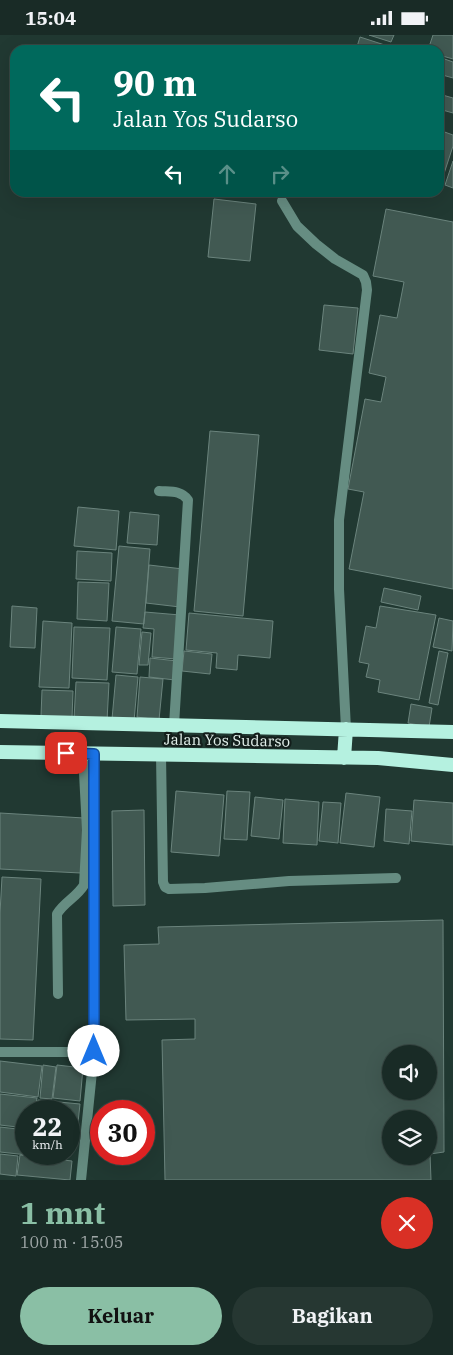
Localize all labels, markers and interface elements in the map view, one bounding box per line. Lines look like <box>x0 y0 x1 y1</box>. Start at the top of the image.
text: 15:04 <box>25 6 76 30</box>
text: 90 m <box>113 60 197 106</box>
icon: left <box>30 65 95 130</box>
text: Jalan Yos Sudarso <box>113 104 298 133</box>
icon: left <box>160 160 188 188</box>
icon: ahead <box>213 160 241 188</box>
icon: right <box>266 160 294 188</box>
street label: Jalan Yos Sudarso <box>164 729 290 751</box>
pin <box>45 732 87 774</box>
icon: arrive <box>52 739 80 767</box>
position arrow <box>67 1024 119 1076</box>
map controls <box>382 1045 437 1165</box>
button: sound <box>382 1045 437 1100</box>
speed limit sign: 30 <box>90 1100 155 1165</box>
text: 22 <box>32 1110 63 1143</box>
button: layers <box>382 1110 437 1165</box>
text: km/h <box>32 1137 63 1152</box>
text: 1 mnt <box>20 1193 105 1232</box>
button: close <box>381 1197 433 1249</box>
text: 100 m · 15:05 <box>20 1232 123 1252</box>
button: Keluar <box>20 1287 222 1345</box>
button: Bagikan <box>232 1287 433 1345</box>

